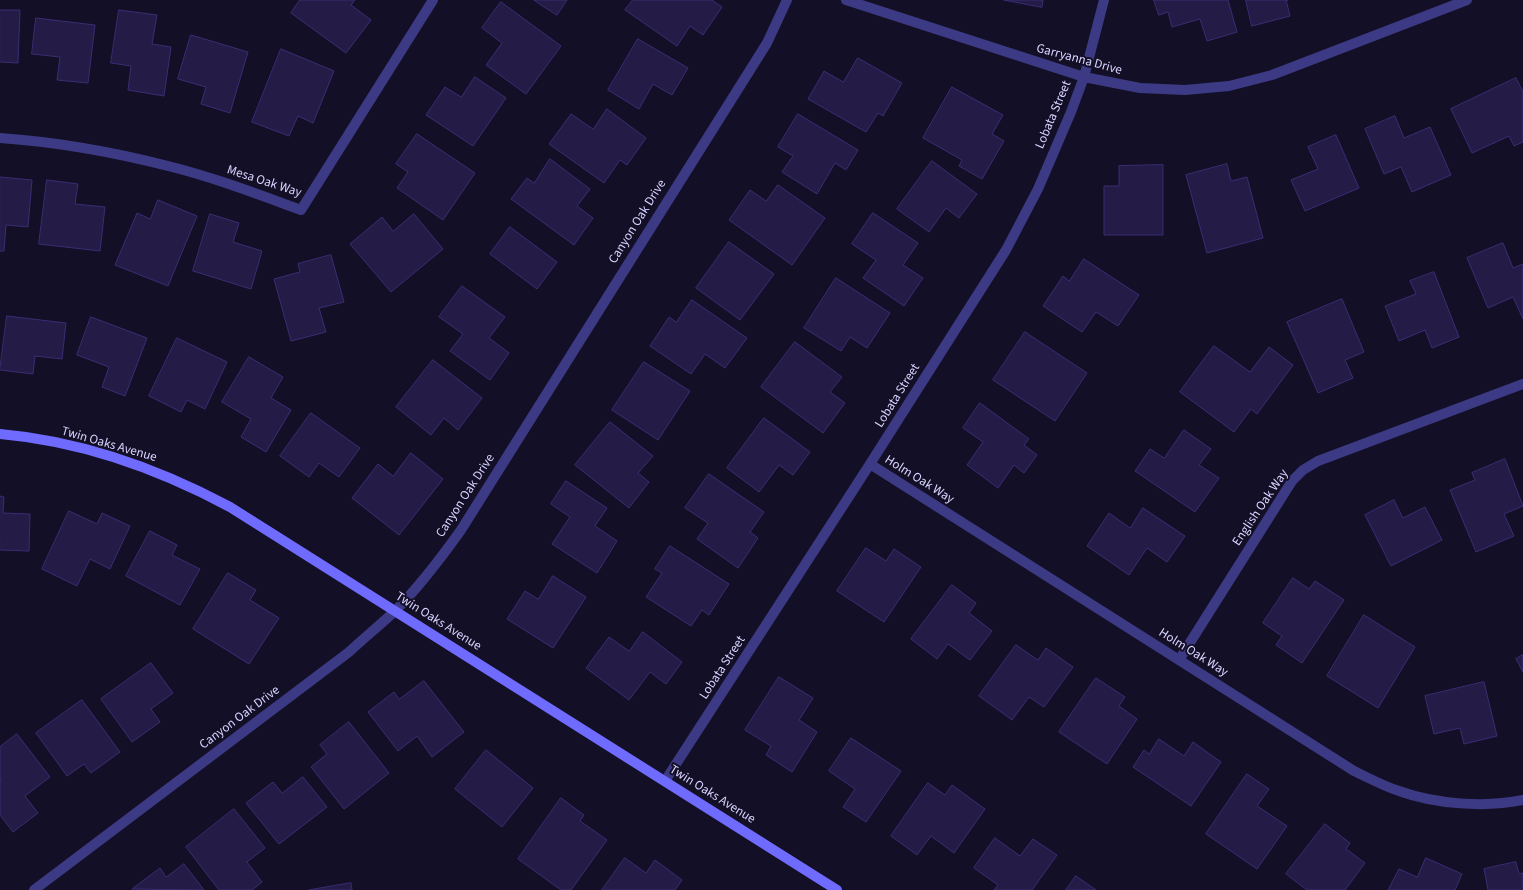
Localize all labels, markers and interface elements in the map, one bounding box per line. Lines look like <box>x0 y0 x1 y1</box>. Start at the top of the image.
street label: Garryanna Drive <box>1035 41 1123 79</box>
street label: Lobata Street <box>1033 79 1075 151</box>
street label: Mesa Oak Way <box>225 163 303 201</box>
street label: Canyon Oak Drive <box>606 177 670 267</box>
street label: Lobata Street <box>872 361 924 431</box>
street label: Twin Oaks Avenue <box>60 424 158 466</box>
street label: Canyon Oak Drive <box>433 451 499 541</box>
street label: Holm Oak Way <box>881 452 957 508</box>
street label: English Oak Way <box>1230 467 1292 549</box>
street label: Twin Oaks Avenue <box>392 589 484 655</box>
street label: Holm Oak Way <box>1155 625 1231 681</box>
street label: Lobata Street <box>697 633 749 703</box>
street label: Canyon Oak Drive <box>197 683 283 753</box>
street label: Twin Oaks Avenue <box>666 762 758 828</box>

